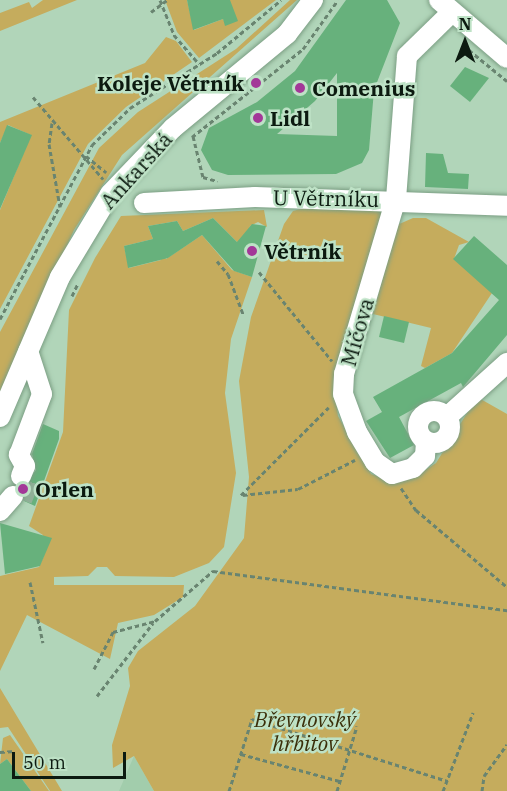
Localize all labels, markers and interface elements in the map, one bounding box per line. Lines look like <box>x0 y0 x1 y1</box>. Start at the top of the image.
north arrow <box>435 12 495 72</box>
text: N <box>459 14 471 34</box>
place label: Koleje Větrník <box>97 70 244 96</box>
place label: Comenius <box>312 75 415 101</box>
marker: Koleje Větrník <box>249 76 263 90</box>
marker: Comenius <box>293 81 307 95</box>
place label: Lidl <box>270 105 310 131</box>
marker: Lidl <box>251 111 265 125</box>
street label: Ankarská <box>95 126 177 214</box>
street label: U Větrníku <box>273 184 379 212</box>
place label: Větrník <box>264 238 341 264</box>
marker: Větrník <box>245 244 259 258</box>
street label: Míčova <box>335 295 379 369</box>
place label: Orlen <box>35 476 94 502</box>
marker: Orlen <box>16 482 30 496</box>
park label: Břevnovský hřbitov <box>254 706 356 756</box>
scale bar <box>15 740 129 778</box>
text: 50 m <box>23 751 66 774</box>

